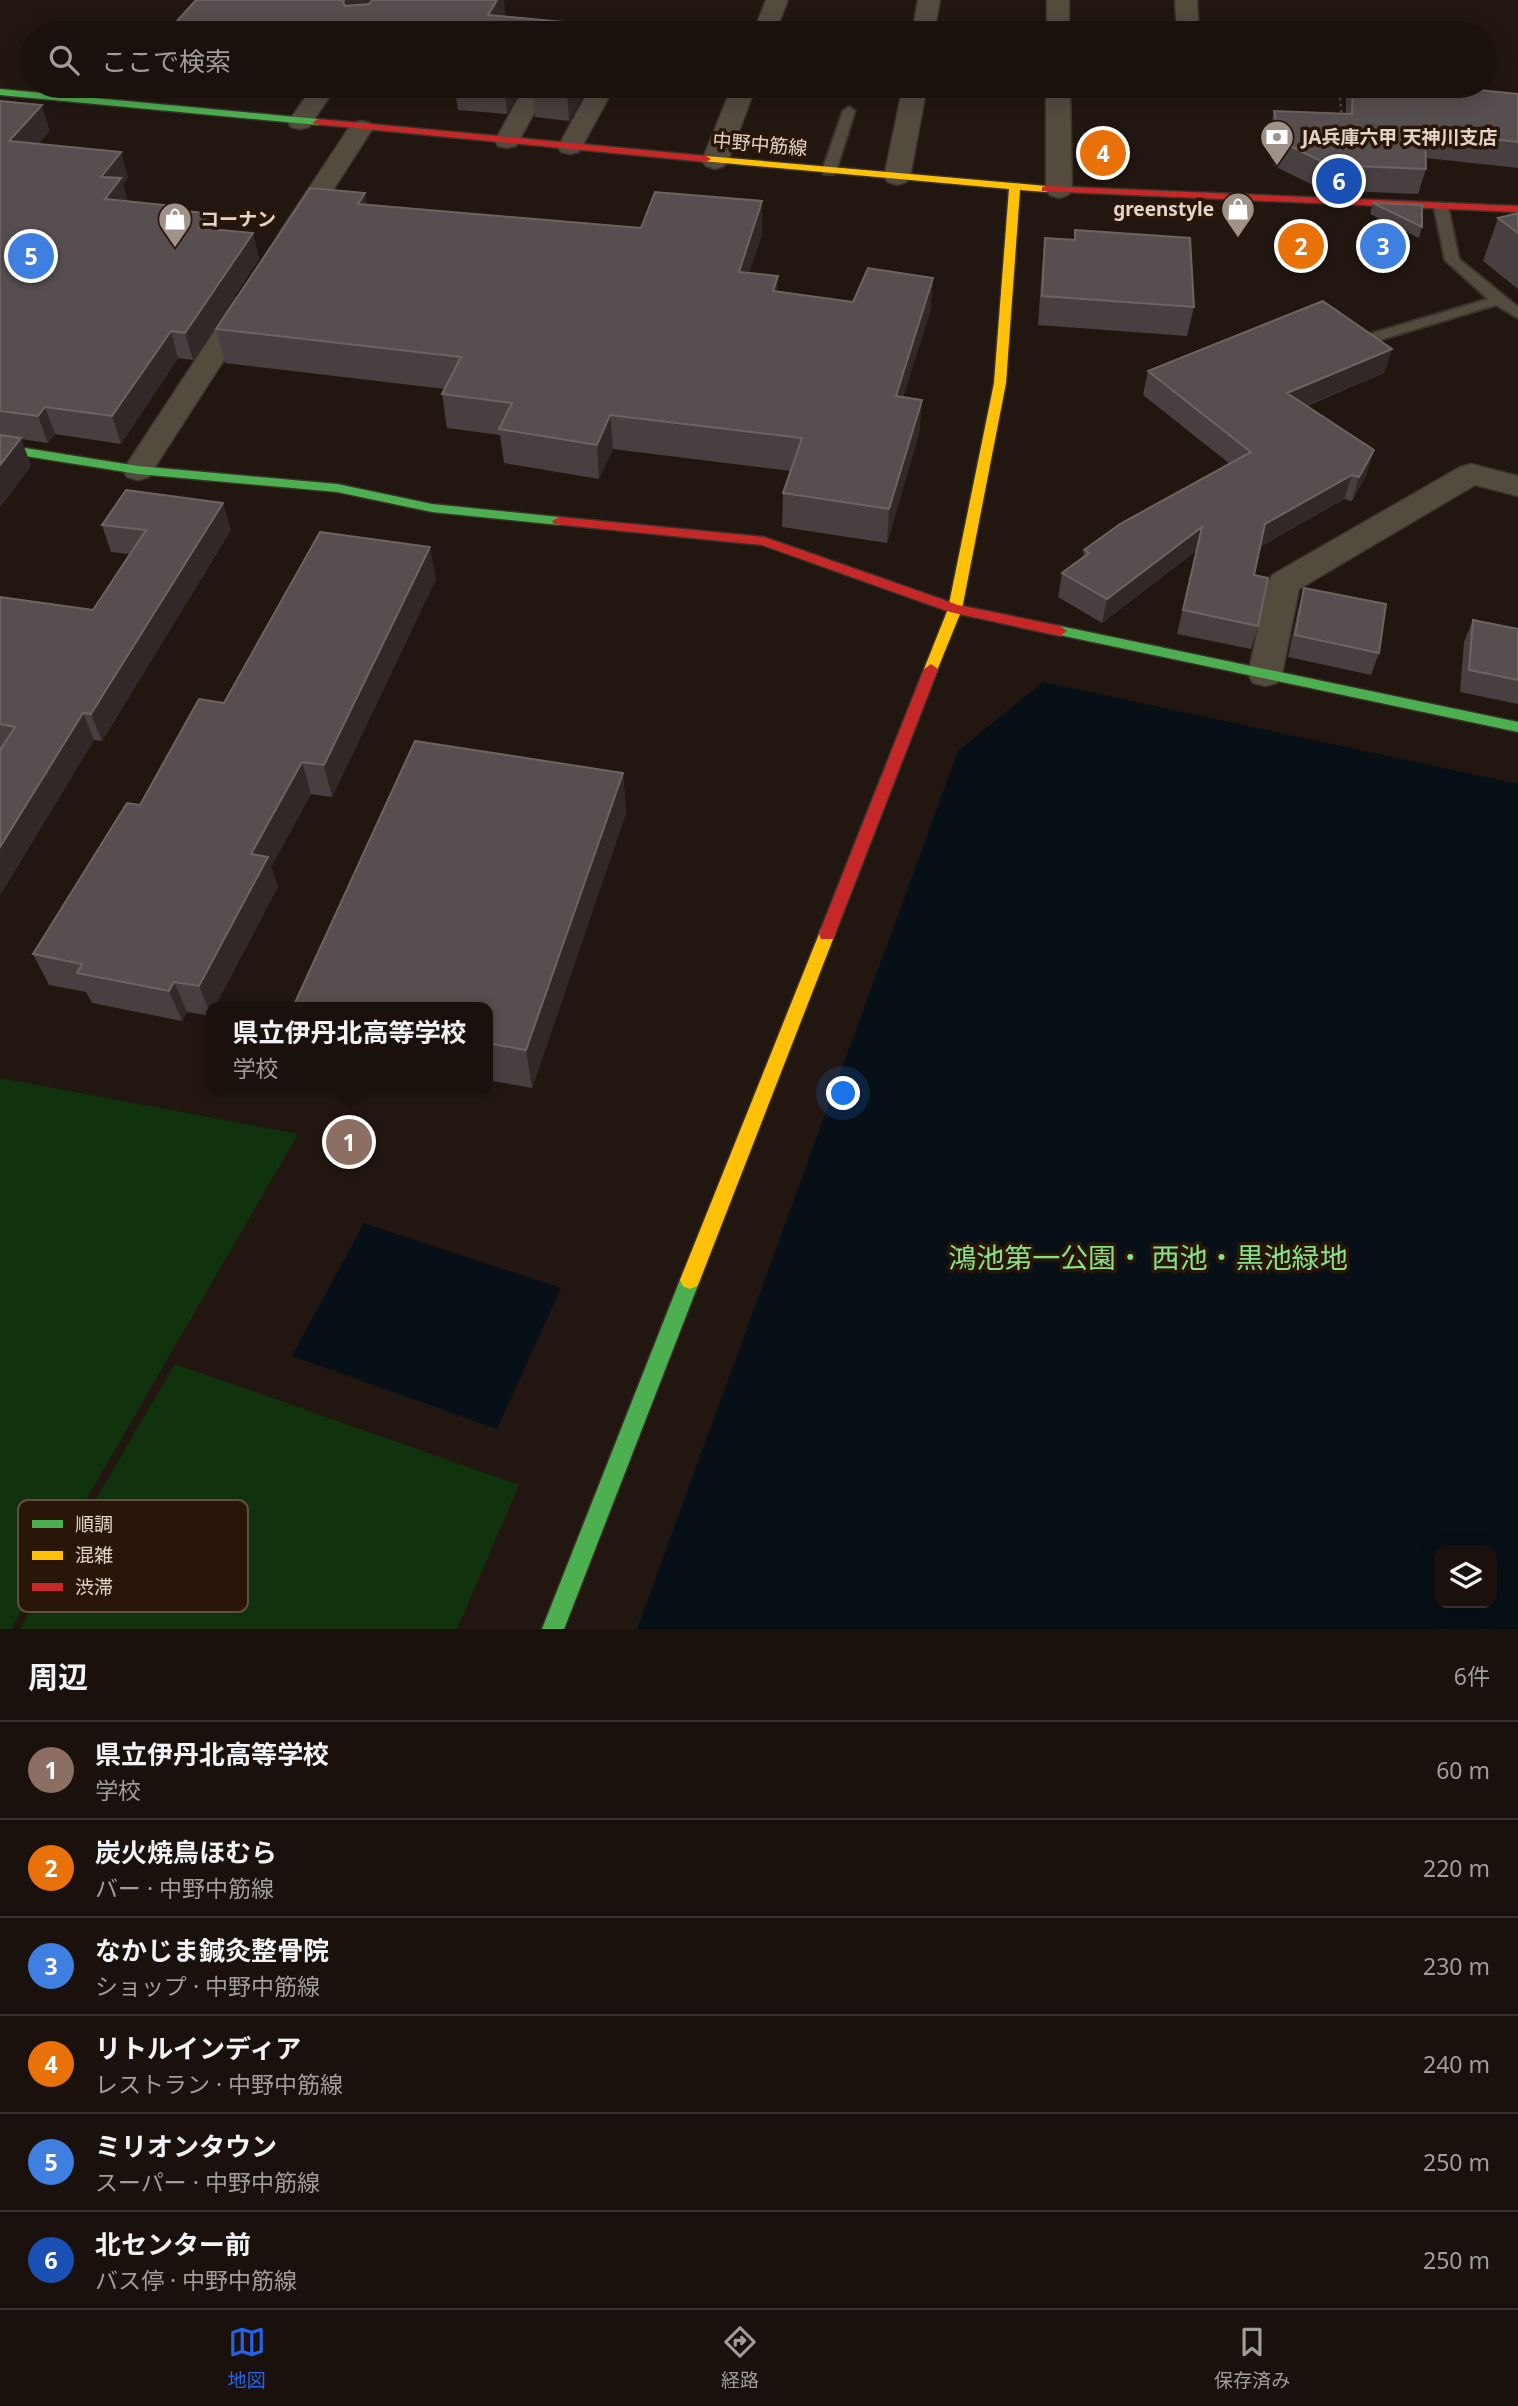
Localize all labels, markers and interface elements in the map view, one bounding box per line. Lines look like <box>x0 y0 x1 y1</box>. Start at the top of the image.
search box <box>21 21 1497 98</box>
icon: search <box>45 41 83 79</box>
text: ここで検索 <box>101 43 231 79</box>
bank icon: JA兵庫六甲 天神川支店 <box>1258 118 1296 167</box>
place label: JA兵庫六甲 天神川支店 <box>1300 124 1497 150</box>
street label: 中野中筋線 <box>712 127 808 161</box>
pin: 4 <box>1080 127 1126 179</box>
pin: 6 <box>1316 155 1362 207</box>
shop icon: greenstyle <box>1219 190 1257 239</box>
place label: greenstyle <box>1113 196 1214 222</box>
shop icon: コーナン <box>156 200 194 249</box>
place label: コーナン <box>200 206 276 232</box>
pin: 2 <box>1278 220 1324 272</box>
pin: 3 <box>1360 220 1406 272</box>
pin: 5 <box>8 230 54 282</box>
popup <box>206 1002 493 1093</box>
text: 県立伊丹北高等学校 <box>232 1014 467 1050</box>
text: 学校 <box>232 1052 278 1084</box>
your location <box>826 1076 860 1110</box>
pin: 1 <box>326 1116 372 1168</box>
park label: 鴻池第一公園・ 西池・黒池緑地 <box>948 1238 1348 1276</box>
legend <box>18 1500 248 1612</box>
text: 順調 <box>75 1511 113 1537</box>
text: 混雑 <box>75 1542 113 1568</box>
map controls <box>1434 1545 1497 1608</box>
button: layers <box>1434 1545 1497 1608</box>
text: 渋滞 <box>75 1574 113 1600</box>
text: 周辺 <box>28 1656 88 1697</box>
text: 6件 <box>1454 1660 1490 1692</box>
text: 県立伊丹北高等学校 <box>95 1736 329 1772</box>
text: 1 <box>44 1754 58 1786</box>
text: 60 m <box>1436 1754 1490 1786</box>
text: 学校 <box>95 1774 141 1806</box>
text: 炭火焼鳥ほむら <box>95 1834 277 1870</box>
text: 2 <box>44 1852 58 1884</box>
text: 220 m <box>1423 1852 1490 1884</box>
text: バー · 中野中筋線 <box>95 1872 274 1904</box>
text: なかじま鍼灸整骨院 <box>95 1932 329 1968</box>
text: 3 <box>44 1950 58 1982</box>
text: 230 m <box>1423 1950 1490 1982</box>
text: ショップ · 中野中筋線 <box>95 1970 320 2002</box>
text: リトルインディア <box>95 2030 301 2066</box>
text: 4 <box>44 2048 58 2080</box>
text: 240 m <box>1423 2048 1490 2080</box>
text: レストラン · 中野中筋線 <box>95 2068 343 2100</box>
text: ミリオンタウン <box>95 2128 277 2164</box>
text: 5 <box>44 2146 58 2178</box>
text: 250 m <box>1423 2146 1490 2178</box>
text: スーパー · 中野中筋線 <box>95 2166 320 2198</box>
text: 北センター前 <box>95 2226 251 2262</box>
text: 6 <box>44 2244 58 2276</box>
text: 250 m <box>1423 2244 1490 2276</box>
text: バス停 · 中野中筋線 <box>95 2264 297 2296</box>
tab: 地図 <box>228 2323 266 2393</box>
tab: 経路 <box>721 2323 759 2393</box>
tab: 保存済み <box>1214 2323 1290 2393</box>

